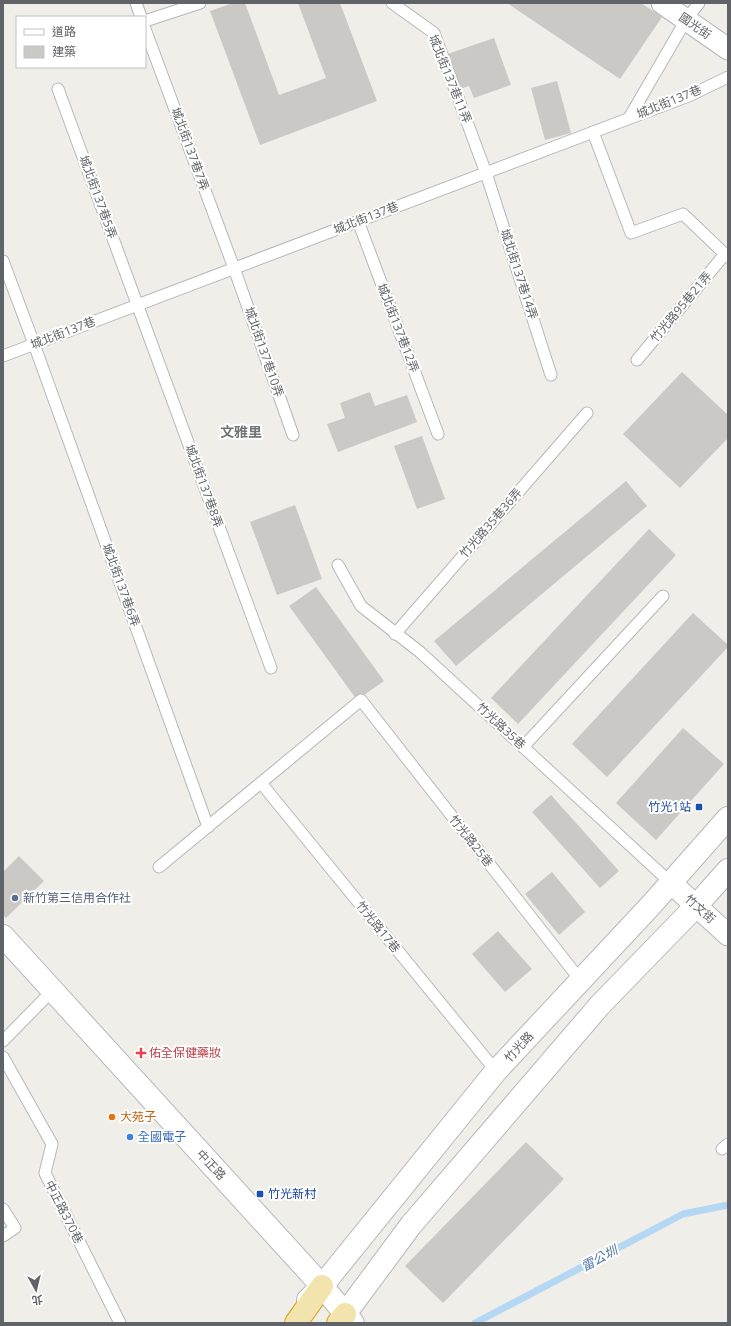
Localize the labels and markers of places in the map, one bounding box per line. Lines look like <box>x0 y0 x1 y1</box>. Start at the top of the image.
place label: 竹光1站 <box>648 798 691 815</box>
marker: 竹光1站 <box>694 802 704 812</box>
place label: 新竹第三信用合作社 <box>23 889 131 906</box>
marker: 新竹第三信用合作社 <box>10 893 20 903</box>
place label: 佑全保健藥妝 <box>149 1044 221 1061</box>
marker: 佑全保健藥妝 <box>136 1048 146 1058</box>
place label: 大苑子 <box>120 1108 156 1125</box>
marker: 大苑子 <box>107 1112 117 1122</box>
place label: 全國電子 <box>138 1128 186 1145</box>
marker: 全國電子 <box>125 1132 135 1142</box>
place label: 竹光新村 <box>268 1185 317 1202</box>
marker: 竹光新村 <box>255 1189 265 1199</box>

